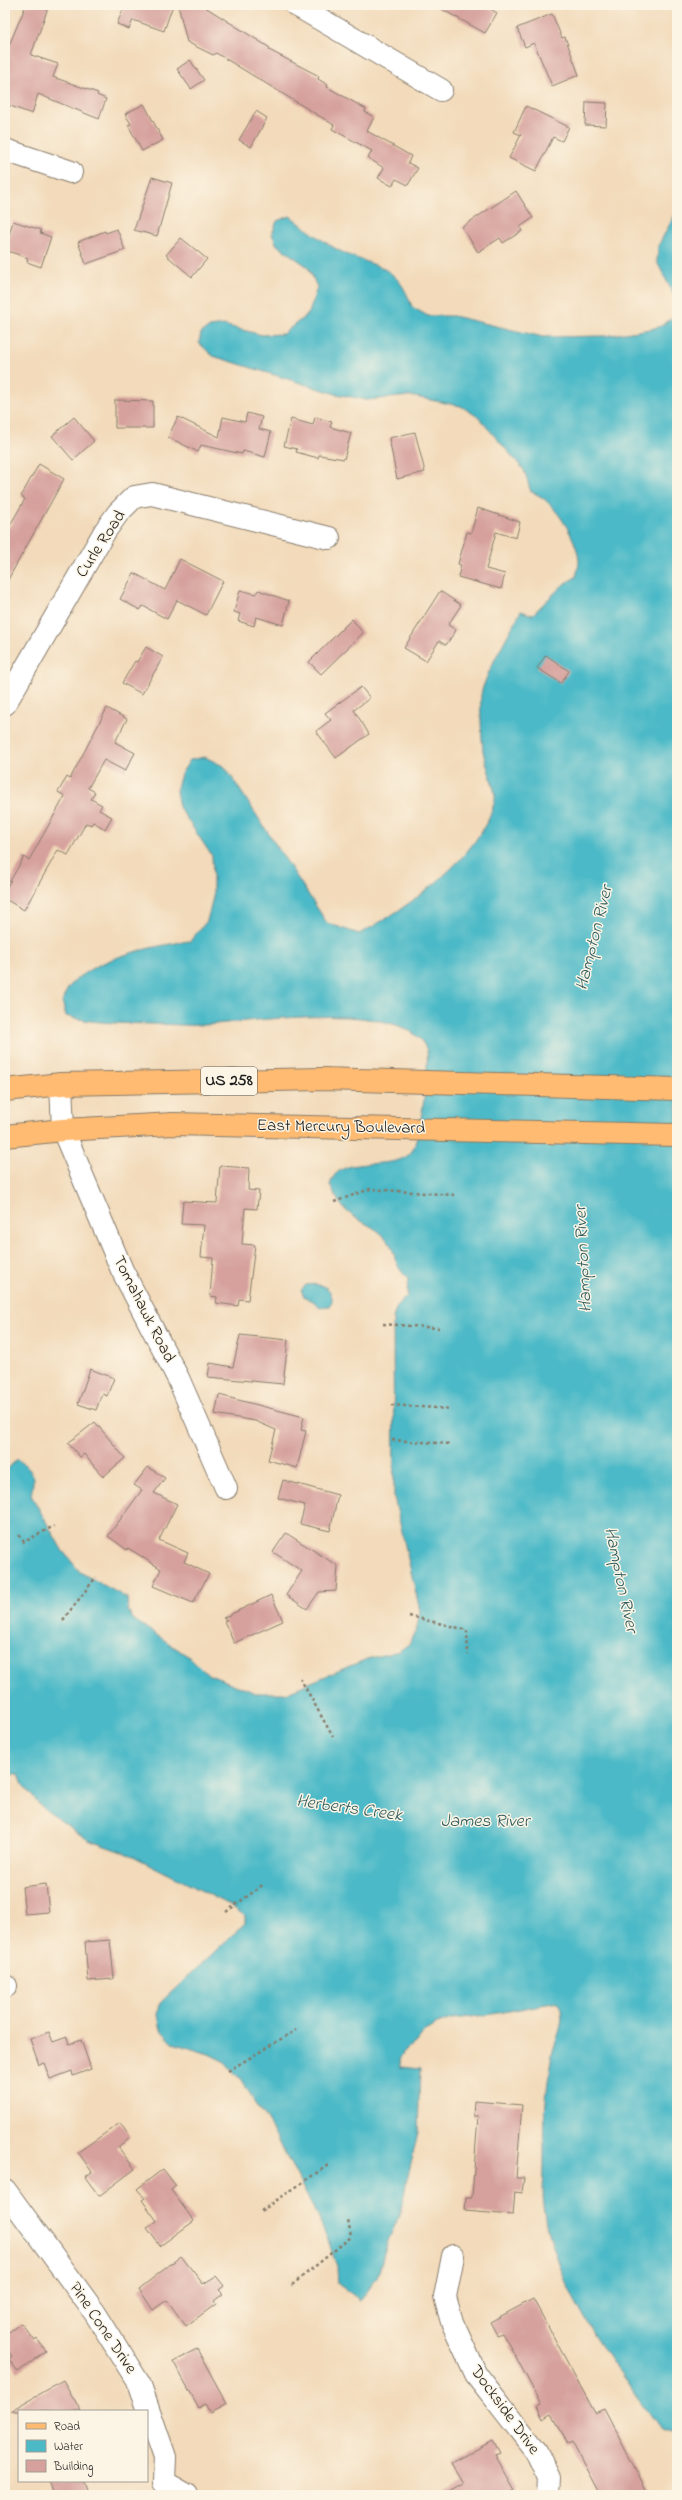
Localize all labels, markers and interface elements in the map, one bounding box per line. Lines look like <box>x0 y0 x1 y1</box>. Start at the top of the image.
street label: Curle Road <box>70 505 132 583</box>
water label: Hampton River <box>569 881 621 993</box>
road number: US 258 <box>201 1067 257 1095</box>
street label: East Mercury Boulevard <box>257 1113 426 1142</box>
water label: Hampton River <box>568 1202 600 1313</box>
street label: Tomahawk Road <box>106 1251 182 1367</box>
water label: Hampton River <box>596 1525 644 1637</box>
water label: Herberts Creek <box>294 1789 405 1829</box>
water label: James River <box>441 1809 532 1835</box>
street label: Pine Cone Drive <box>63 2277 143 2379</box>
street label: Dockside Drive <box>463 2359 546 2460</box>
legend <box>18 2410 148 2482</box>
text: Road <box>54 2418 80 2436</box>
text: Water <box>54 2438 83 2456</box>
text: Building <box>53 2458 93 2477</box>

